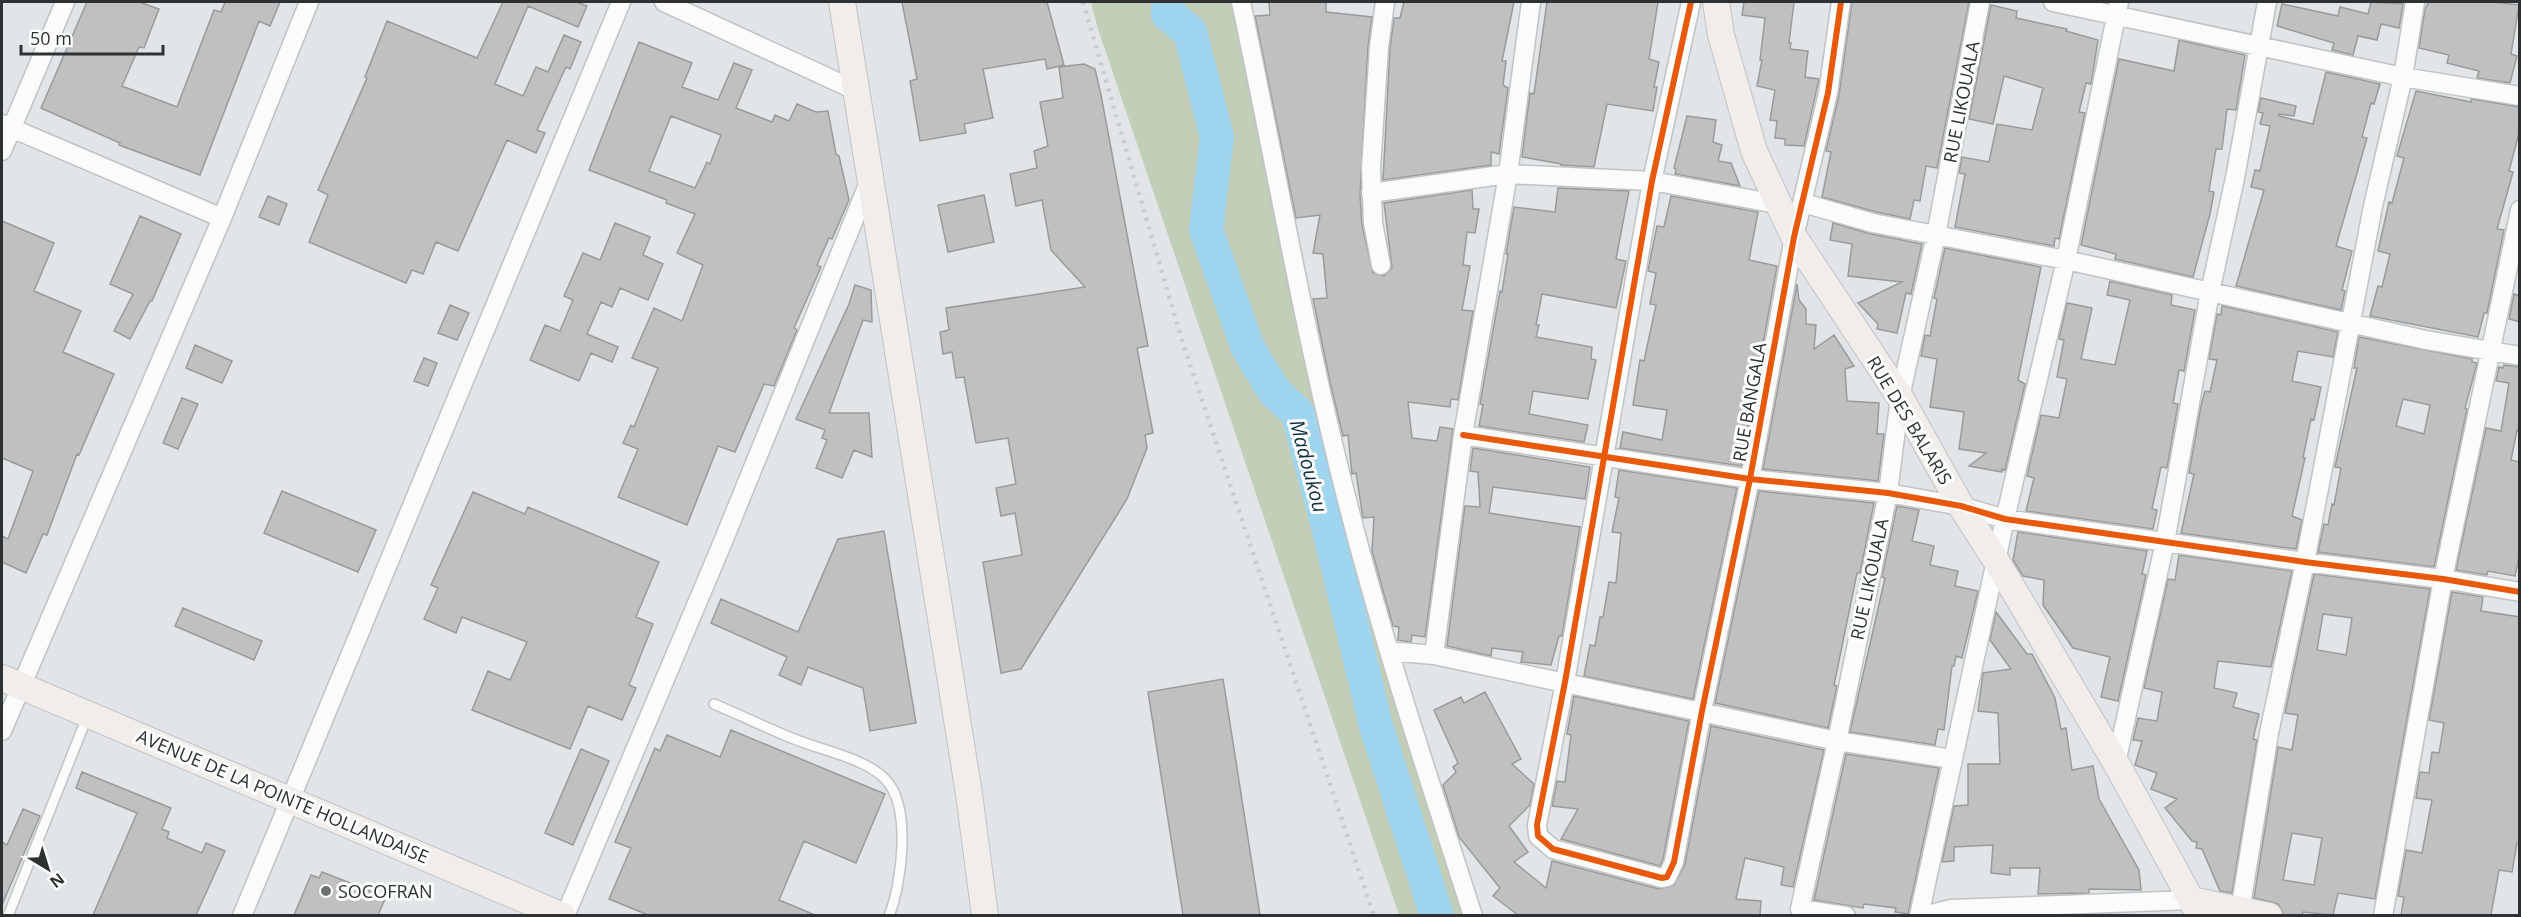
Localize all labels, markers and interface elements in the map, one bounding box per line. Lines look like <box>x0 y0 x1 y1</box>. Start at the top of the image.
scale bar <box>21 18 164 56</box>
text: 50 m <box>30 26 72 50</box>
street label: RUE LIKOUALA <box>1937 38 1985 165</box>
street label: RUE BANGALA <box>1727 340 1771 464</box>
street label: RUE DES BALARIS <box>1862 351 1958 489</box>
water label: Madoukou <box>1284 417 1334 515</box>
street label: RUE LIKOUALA <box>1844 515 1894 642</box>
street label: AVENUE DE LA POINTE HOLLANDAISE <box>133 723 433 869</box>
north arrow <box>18 839 78 899</box>
text: N <box>45 868 69 893</box>
place label: SOCOFRAN <box>338 879 433 903</box>
marker: SOCOFRAN <box>319 884 333 898</box>

